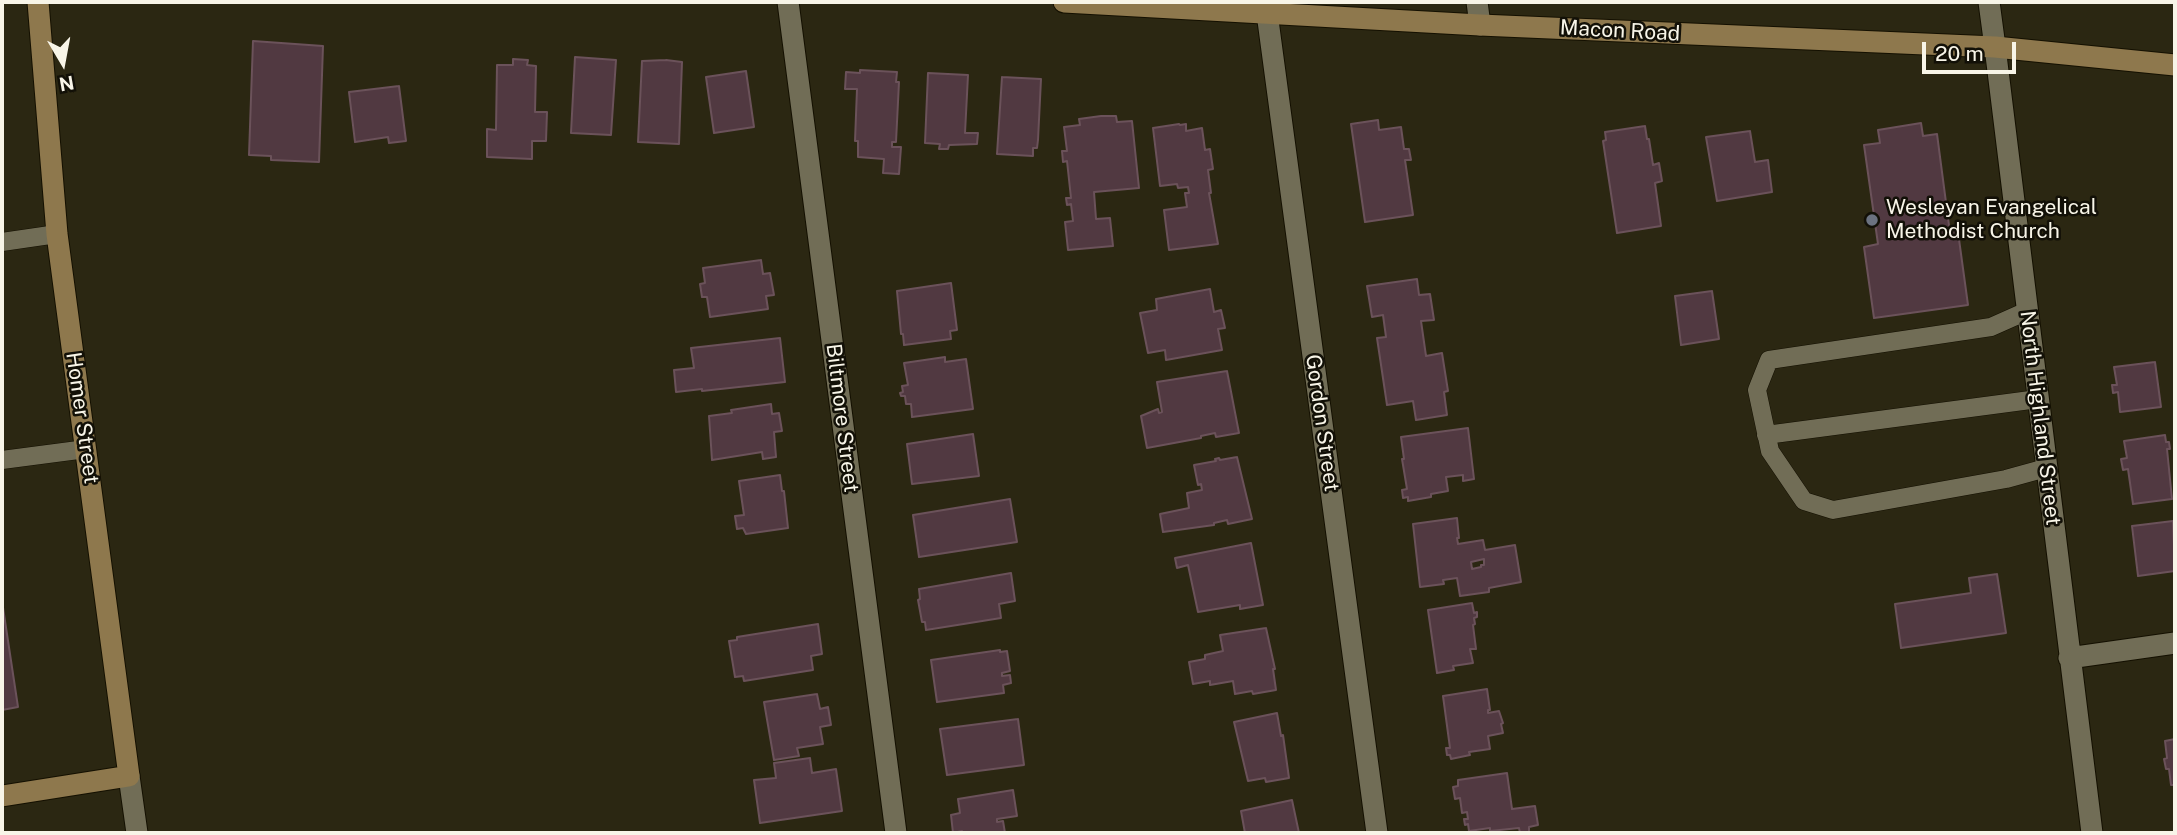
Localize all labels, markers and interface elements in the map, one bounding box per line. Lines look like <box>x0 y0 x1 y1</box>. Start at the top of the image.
street label: Macon Road <box>1559 15 1681 47</box>
north arrow <box>28 28 98 98</box>
scale bar <box>1925 28 2020 72</box>
text: 20 m <box>1935 41 1984 66</box>
text: N <box>57 72 76 96</box>
place label: Wesleyan Evangelical Methodist Church <box>1886 195 2097 245</box>
marker: Wesleyan Evangelical Methodist Church <box>1864 212 1880 228</box>
street label: North Highland Street <box>2014 309 2066 527</box>
street label: Biltmore Street <box>820 342 864 494</box>
street label: Homer Street <box>60 351 104 485</box>
street label: Gordon Street <box>1300 353 1344 493</box>

